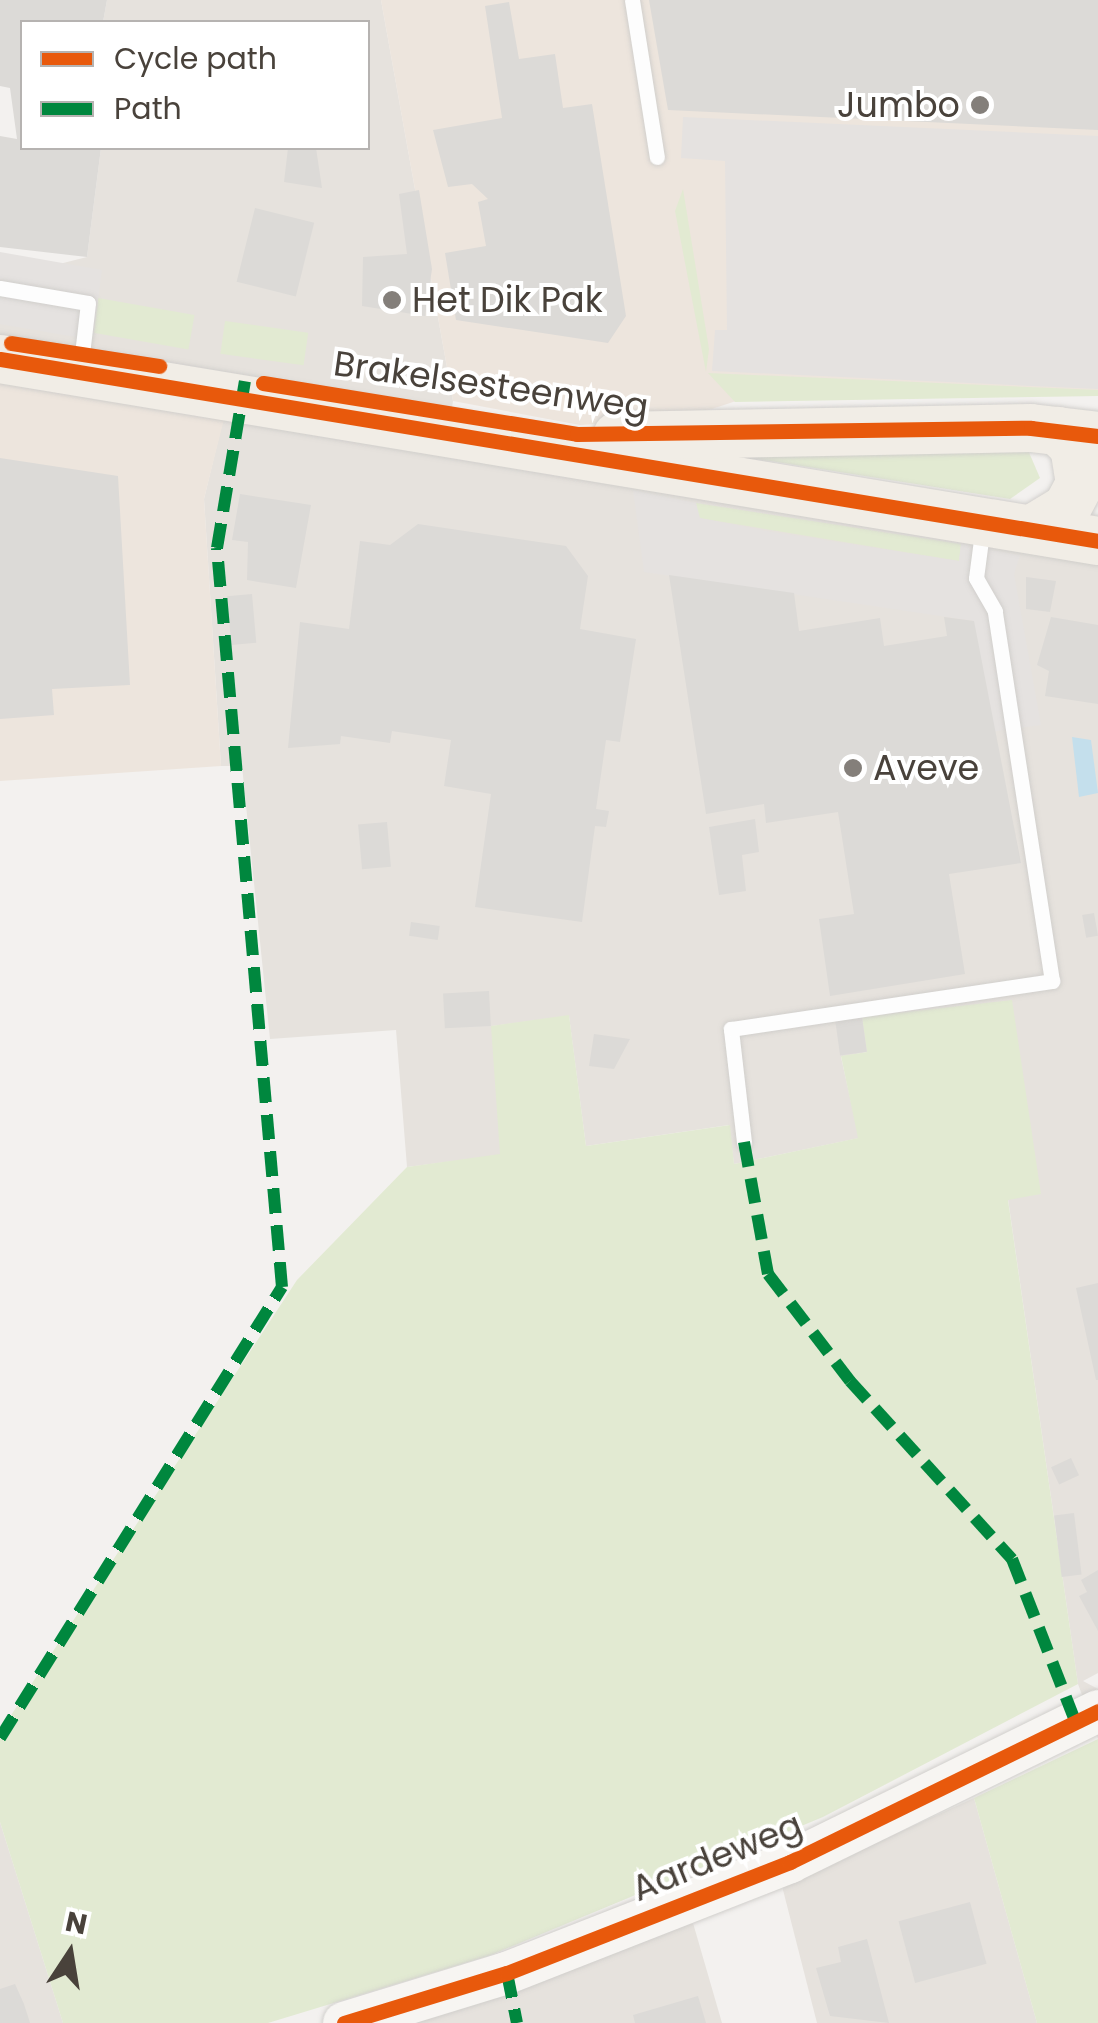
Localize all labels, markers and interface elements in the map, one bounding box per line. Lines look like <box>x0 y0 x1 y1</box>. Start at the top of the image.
legend <box>20 20 370 150</box>
text: Cycle path <box>114 37 277 80</box>
place label: Jumbo <box>837 84 960 126</box>
text: Path <box>114 87 182 130</box>
marker: Jumbo <box>969 94 991 116</box>
place label: Het Dik Pak <box>412 279 603 321</box>
marker: Het Dik Pak <box>381 289 403 311</box>
street label: Brakelsesteenweg <box>331 342 651 428</box>
place label: Aveve <box>873 747 979 789</box>
marker: Aveve <box>842 757 864 779</box>
street label: Aardeweg <box>626 1804 808 1910</box>
text: N <box>62 1902 91 1944</box>
north arrow <box>20 1903 120 2003</box>

